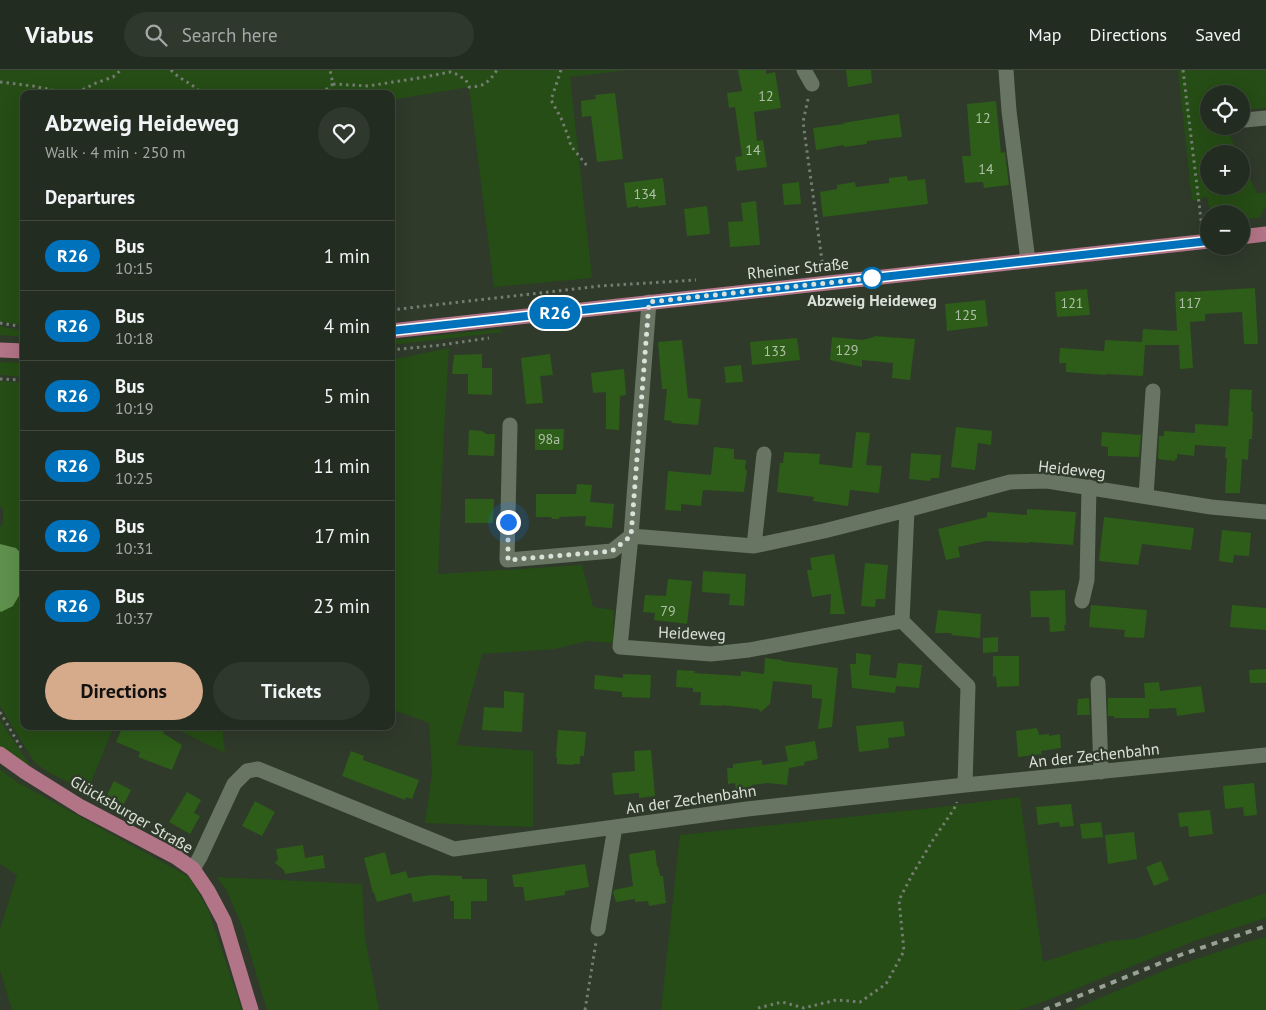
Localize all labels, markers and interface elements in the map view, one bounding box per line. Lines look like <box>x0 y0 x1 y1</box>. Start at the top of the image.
search box <box>124 12 474 57</box>
text: Viabus <box>25 19 94 50</box>
icon: search <box>142 21 170 49</box>
text: Search here <box>182 23 278 47</box>
text: Map <box>1029 23 1061 46</box>
text: Directions <box>1089 23 1167 46</box>
text: Saved <box>1195 23 1241 46</box>
map controls <box>1200 85 1250 255</box>
button: locate <box>1200 85 1250 135</box>
house number: 12 <box>758 87 774 105</box>
text: Abzweig Heideweg <box>45 107 239 138</box>
button: heart <box>318 107 370 159</box>
house number: 12 <box>975 109 991 127</box>
house number: 14 <box>745 141 761 159</box>
text: Walk · 4 min · 250 m <box>45 142 185 162</box>
button: + <box>1200 145 1250 195</box>
house number: 14 <box>978 160 994 178</box>
text: Departures <box>45 185 135 209</box>
house number: 134 <box>634 185 657 203</box>
button: − <box>1200 205 1250 255</box>
text: Bus <box>115 234 144 258</box>
text: R26 <box>57 244 88 267</box>
text: 1 min <box>324 244 370 268</box>
street label: Rheiner Straße <box>746 253 850 283</box>
text: 10:15 <box>115 258 153 278</box>
marker: Abzweig Heideweg <box>861 267 883 289</box>
place label: Abzweig Heideweg <box>807 290 937 310</box>
house number: 121 <box>1061 294 1083 312</box>
house number: 117 <box>1179 294 1201 312</box>
line badge: R26 <box>526 297 584 329</box>
text: R26 <box>539 301 571 324</box>
text: Bus <box>115 304 144 328</box>
house number: 125 <box>955 306 977 324</box>
text: R26 <box>57 314 88 337</box>
text: 4 min <box>324 314 370 338</box>
text: 10:18 <box>115 328 153 348</box>
house number: 129 <box>836 341 858 359</box>
house number: 133 <box>764 342 786 360</box>
text: Bus <box>115 374 144 398</box>
text: R26 <box>57 384 88 407</box>
text: 5 min <box>324 384 370 408</box>
text: 10:19 <box>115 398 153 418</box>
house number: 98a <box>538 430 560 448</box>
text: Bus <box>115 444 144 468</box>
text: R26 <box>57 454 88 477</box>
text: 11 min <box>313 454 370 478</box>
street label: Heideweg <box>1037 456 1107 482</box>
text: 10:25 <box>115 468 153 488</box>
your location <box>496 510 521 535</box>
text: Bus <box>115 514 144 538</box>
text: R26 <box>57 524 88 547</box>
text: 17 min <box>314 524 370 548</box>
text: 10:31 <box>115 538 153 558</box>
text: Bus <box>115 584 144 608</box>
text: R26 <box>57 594 88 617</box>
text: 23 min <box>313 594 370 618</box>
house number: 79 <box>660 602 676 620</box>
text: 10:37 <box>115 608 153 628</box>
street label: Heideweg <box>658 622 726 644</box>
button: Directions <box>45 662 203 720</box>
button: Tickets <box>213 662 370 720</box>
street label: An der Zechenbahn <box>1028 738 1160 772</box>
street label: Glücksburger Straße <box>67 771 197 857</box>
street label: An der Zechenbahn <box>625 780 757 818</box>

